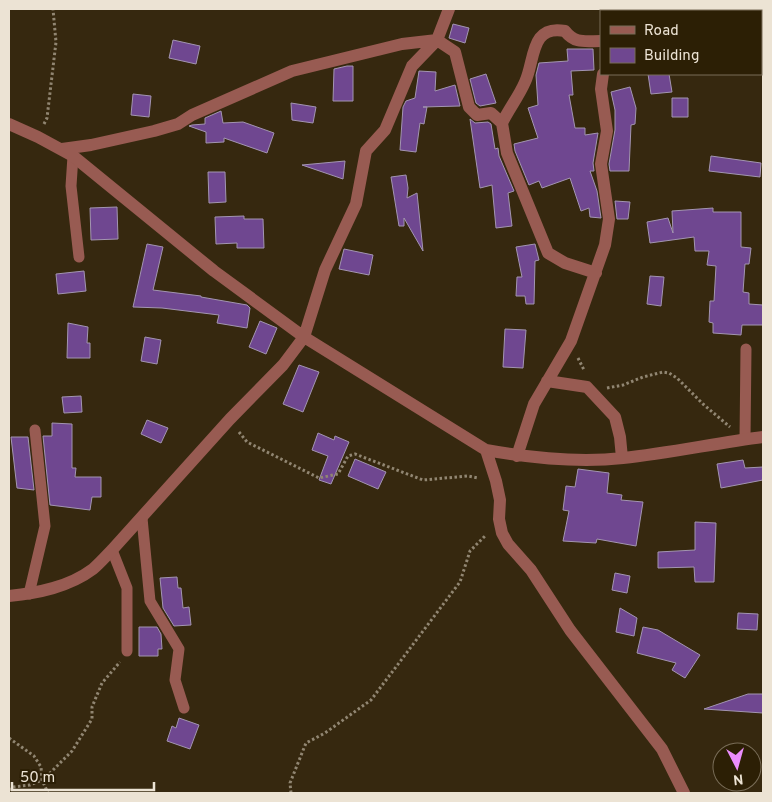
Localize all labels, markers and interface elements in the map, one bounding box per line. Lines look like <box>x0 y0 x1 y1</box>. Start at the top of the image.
legend <box>600 10 762 75</box>
text: Road <box>644 22 679 41</box>
text: Building <box>644 47 699 66</box>
north arrow <box>712 742 762 792</box>
scale bar <box>12 760 155 792</box>
text: 50 m <box>20 769 55 788</box>
text: N <box>732 769 744 787</box>

